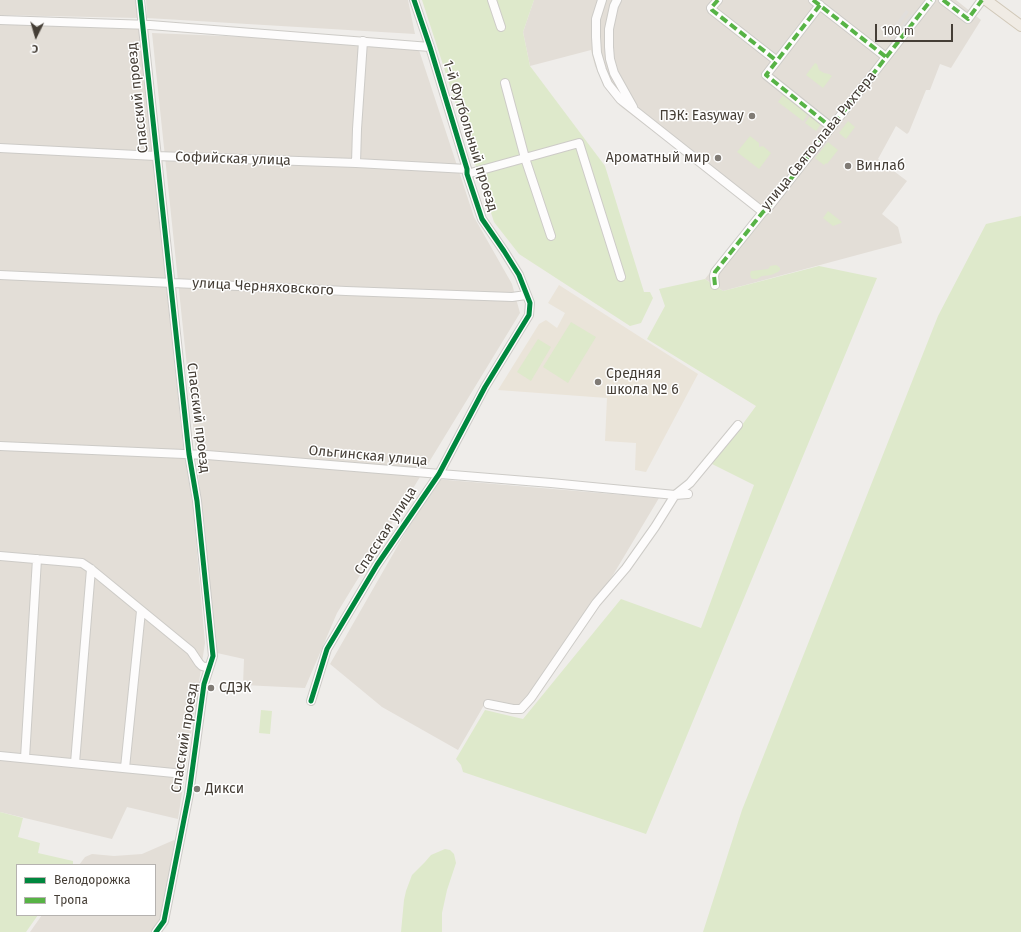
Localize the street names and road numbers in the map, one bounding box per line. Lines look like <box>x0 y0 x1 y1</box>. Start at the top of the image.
street label: Спасский проезд <box>124 42 152 154</box>
street label: 1-й Футбольный проезд <box>439 58 501 214</box>
street label: улица Святослава Рихтера <box>758 68 880 214</box>
street label: Софийская улица <box>175 149 291 169</box>
street label: улица Черняховского <box>192 275 334 299</box>
street label: Спасский проезд <box>183 362 213 474</box>
street label: Ольгинская улица <box>308 442 428 470</box>
street label: Спасская улица <box>351 484 421 578</box>
street label: Спасский проезд <box>168 682 202 794</box>

